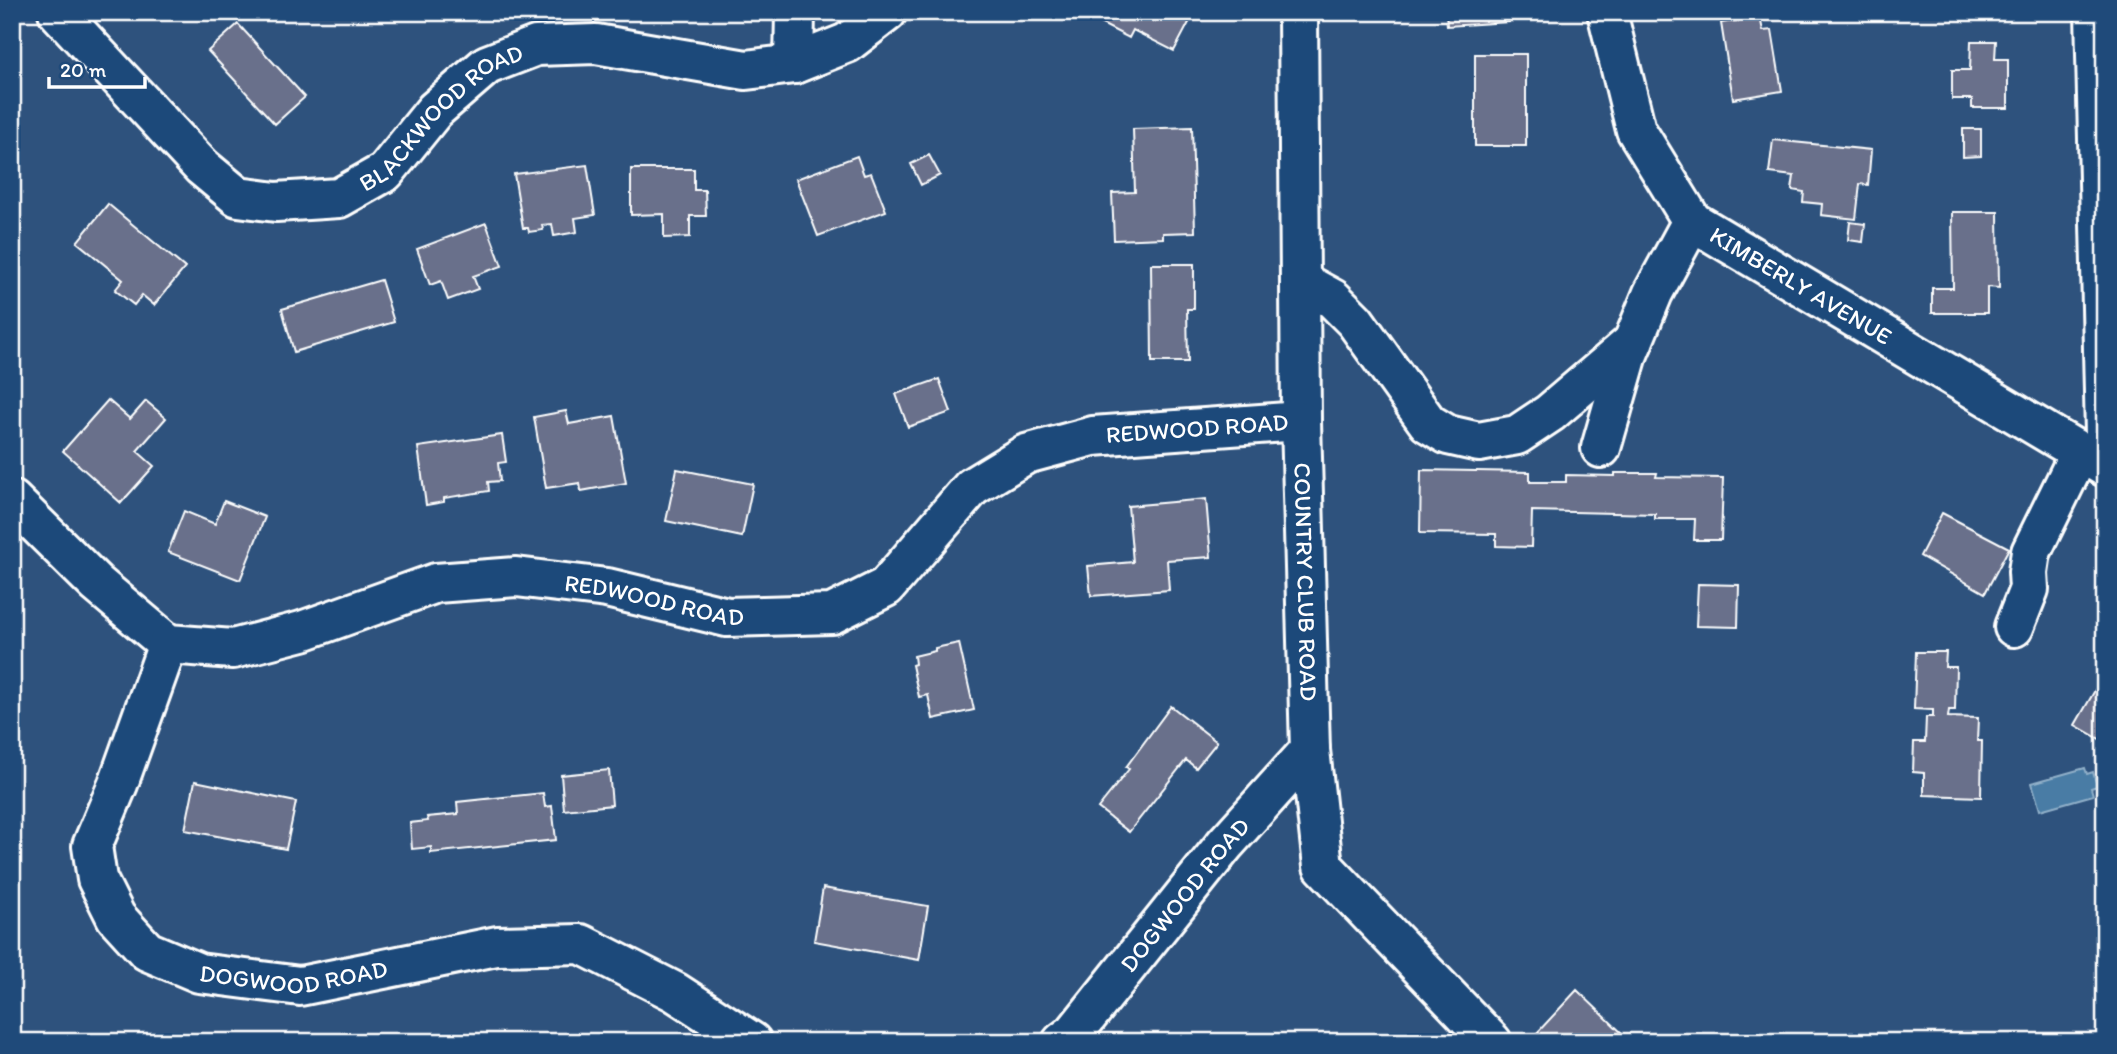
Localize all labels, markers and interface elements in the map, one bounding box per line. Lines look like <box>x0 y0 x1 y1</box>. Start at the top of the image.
street label: BLACKWOOD ROAD <box>354 38 527 198</box>
scale bar <box>49 46 145 90</box>
text: 20 m <box>60 57 107 82</box>
street label: KIMBERLY AVENUE <box>1705 220 1897 351</box>
street label: REDWOOD ROAD <box>1105 407 1289 449</box>
street label: COUNTRY CLUB ROAD <box>1288 462 1324 702</box>
street label: REDWOOD ROAD <box>563 568 744 631</box>
street label: DOGWOOD ROAD <box>1113 812 1256 978</box>
street label: DOGWOOD ROAD <box>198 954 390 1000</box>

